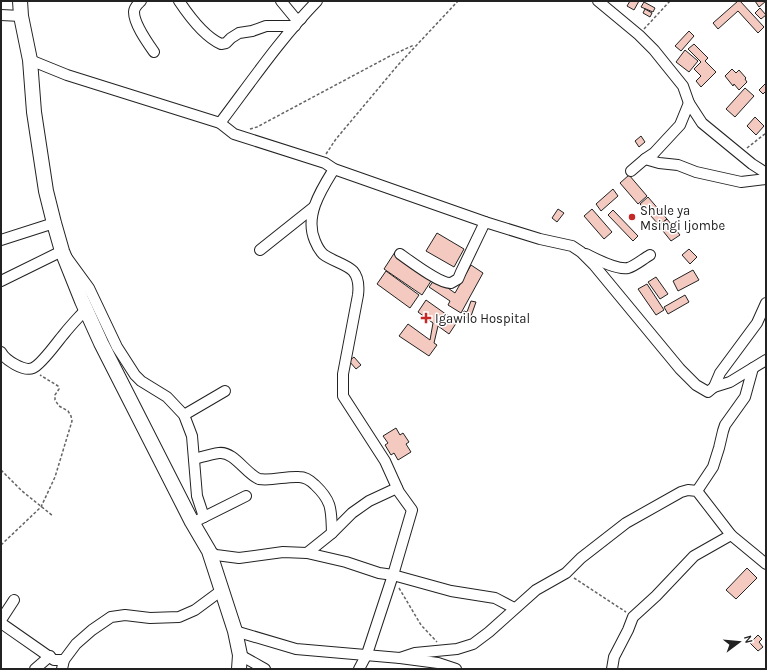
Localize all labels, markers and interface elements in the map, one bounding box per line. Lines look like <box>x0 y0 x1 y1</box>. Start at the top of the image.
place label: Shule ya Msingi Ijombe <box>640 203 726 233</box>
marker: Shule ya Msingi Ijombe <box>627 212 637 222</box>
place label: Igawilo Hospital <box>435 311 530 326</box>
marker: Igawilo Hospital <box>420 312 432 324</box>
north arrow <box>719 622 759 662</box>
text: N <box>741 634 755 645</box>

